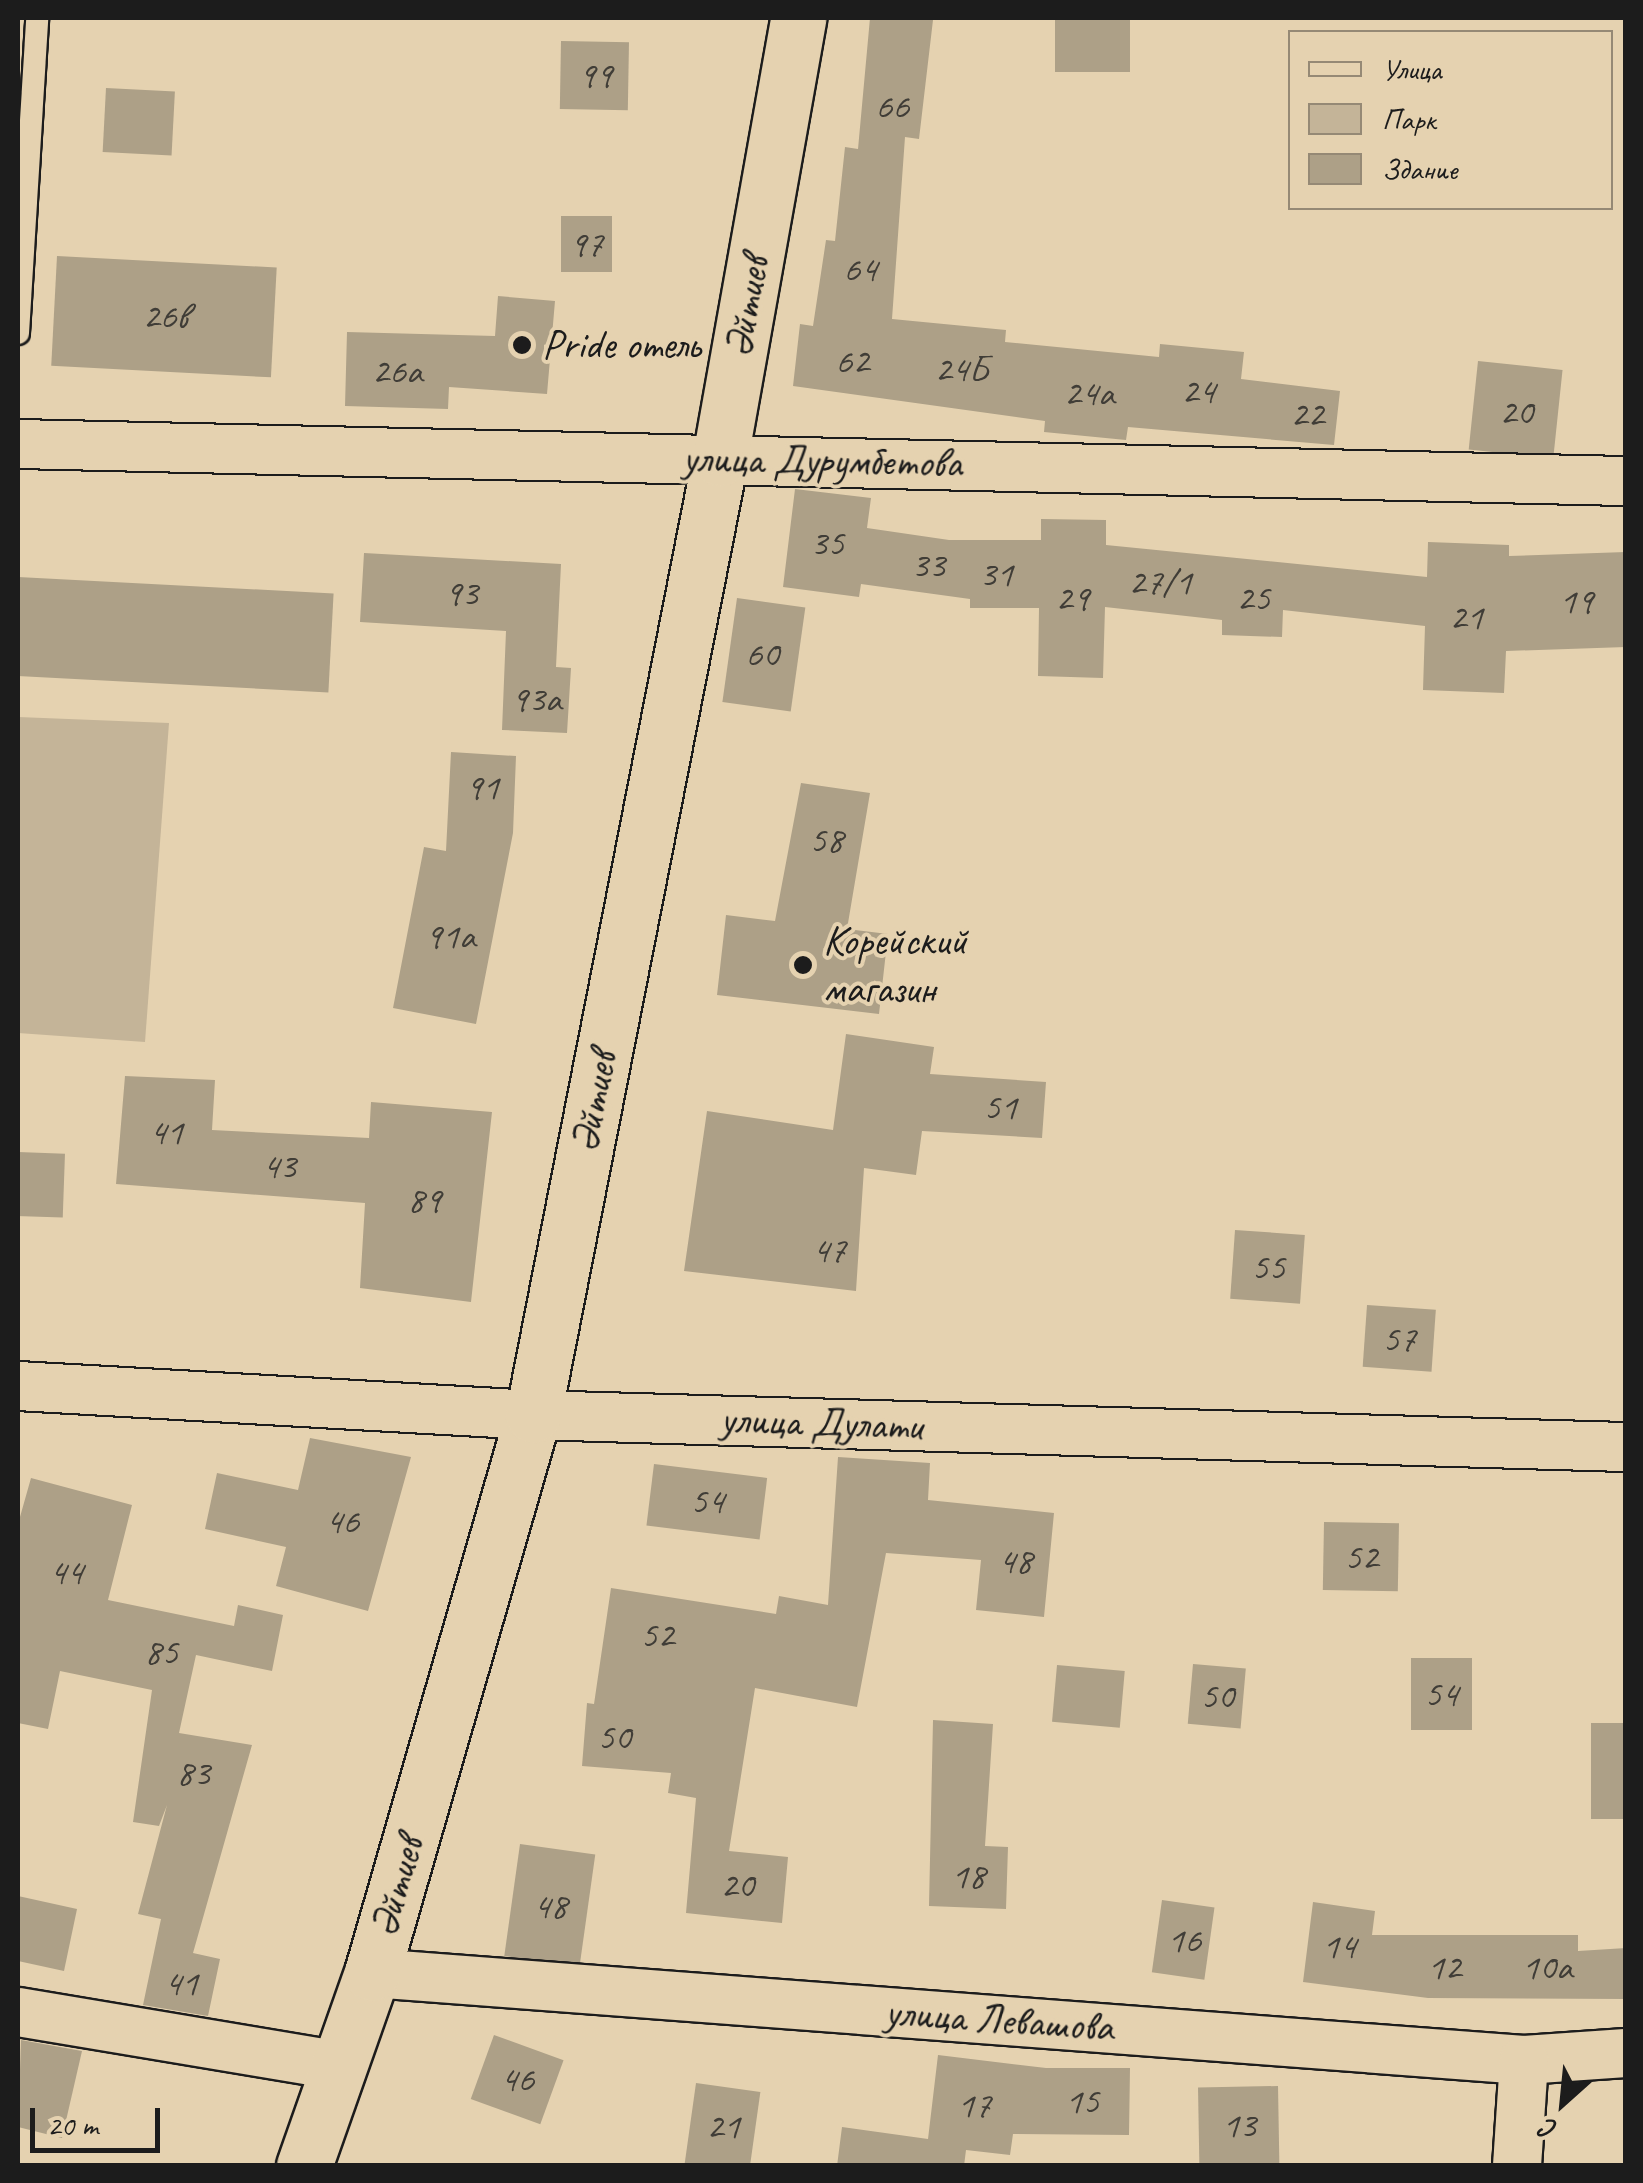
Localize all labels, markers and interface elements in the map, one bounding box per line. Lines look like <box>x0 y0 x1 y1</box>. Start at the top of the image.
legend <box>1288 30 1613 210</box>
text: Улица <box>1382 50 1441 88</box>
house number: 99 <box>578 52 612 98</box>
house number: 66 <box>875 83 909 129</box>
text: Парк <box>1382 100 1436 138</box>
text: Здание <box>1382 150 1457 188</box>
house number: 97 <box>569 221 603 267</box>
house number: 64 <box>843 246 877 292</box>
street label: Әйтиев <box>713 253 781 361</box>
house number: 26в <box>142 293 188 339</box>
place label: Pride отель <box>542 320 700 370</box>
marker: Pride отель <box>511 334 533 356</box>
house number: 62 <box>835 338 869 384</box>
house number: 24Б <box>934 346 988 392</box>
house number: 26а <box>372 348 422 394</box>
house number: 24 <box>1181 368 1215 414</box>
house number: 24а <box>1064 370 1114 416</box>
house number: 20 <box>1499 389 1533 435</box>
house number: 22 <box>1290 391 1324 437</box>
street label: улица Дурумбетова <box>681 433 963 489</box>
house number: 35 <box>810 520 844 566</box>
house number: 33 <box>911 542 945 588</box>
house number: 31 <box>979 551 1013 597</box>
house number: 27/1 <box>1128 559 1192 605</box>
house number: 93 <box>444 570 478 616</box>
house number: 29 <box>1055 575 1089 621</box>
house number: 25 <box>1236 575 1270 621</box>
house number: 19 <box>1559 578 1593 624</box>
house number: 21 <box>1449 594 1483 640</box>
house number: 60 <box>745 631 779 677</box>
house number: 93а <box>511 676 561 722</box>
house number: 91 <box>465 764 499 810</box>
house number: 58 <box>809 817 843 863</box>
house number: 91а <box>425 913 475 959</box>
place label: Корейский магазин <box>823 916 967 1014</box>
marker: Корейский магазин <box>792 954 814 976</box>
street label: Әйтиев <box>560 1048 628 1156</box>
house number: 51 <box>983 1084 1017 1130</box>
house number: 41 <box>149 1109 183 1155</box>
house number: 43 <box>262 1143 296 1189</box>
house number: 89 <box>407 1177 441 1223</box>
house number: 47 <box>812 1227 846 1273</box>
house number: 55 <box>1251 1244 1285 1290</box>
house number: 57 <box>1382 1316 1416 1362</box>
street label: улица Дулати <box>716 1394 926 1452</box>
house number: 54 <box>690 1478 724 1524</box>
house number: 46 <box>325 1498 359 1544</box>
house number: 52 <box>1344 1534 1378 1580</box>
house number: 48 <box>998 1538 1032 1584</box>
house number: 44 <box>49 1549 83 1595</box>
house number: 52 <box>640 1612 674 1658</box>
house number: 85 <box>144 1629 178 1675</box>
house number: 54 <box>1424 1671 1458 1717</box>
house number: 50 <box>1200 1673 1234 1719</box>
house number: 50 <box>597 1714 631 1760</box>
house number: 83 <box>176 1750 210 1796</box>
street label: Әйтиев <box>359 1831 435 1943</box>
house number: 18 <box>951 1853 985 1899</box>
house number: 20 <box>720 1862 754 1908</box>
house number: 48 <box>533 1883 567 1929</box>
house number: 16 <box>1167 1917 1201 1963</box>
house number: 14 <box>1322 1923 1356 1969</box>
house number: 12 <box>1427 1944 1461 1990</box>
house number: 10а <box>1522 1944 1572 1990</box>
house number: 41 <box>164 1960 198 2006</box>
street label: улица Левашова <box>884 1987 1114 2053</box>
north arrow <box>1513 2053 1613 2153</box>
house number: 46 <box>500 2056 534 2102</box>
house number: 15 <box>1065 2078 1099 2124</box>
house number: 17 <box>957 2082 991 2128</box>
scale bar <box>35 2088 165 2150</box>
house number: 13 <box>1222 2102 1256 2148</box>
house number: 21 <box>706 2103 740 2149</box>
text: 20 m <box>47 2106 98 2144</box>
text: С <box>1535 2111 1563 2149</box>

